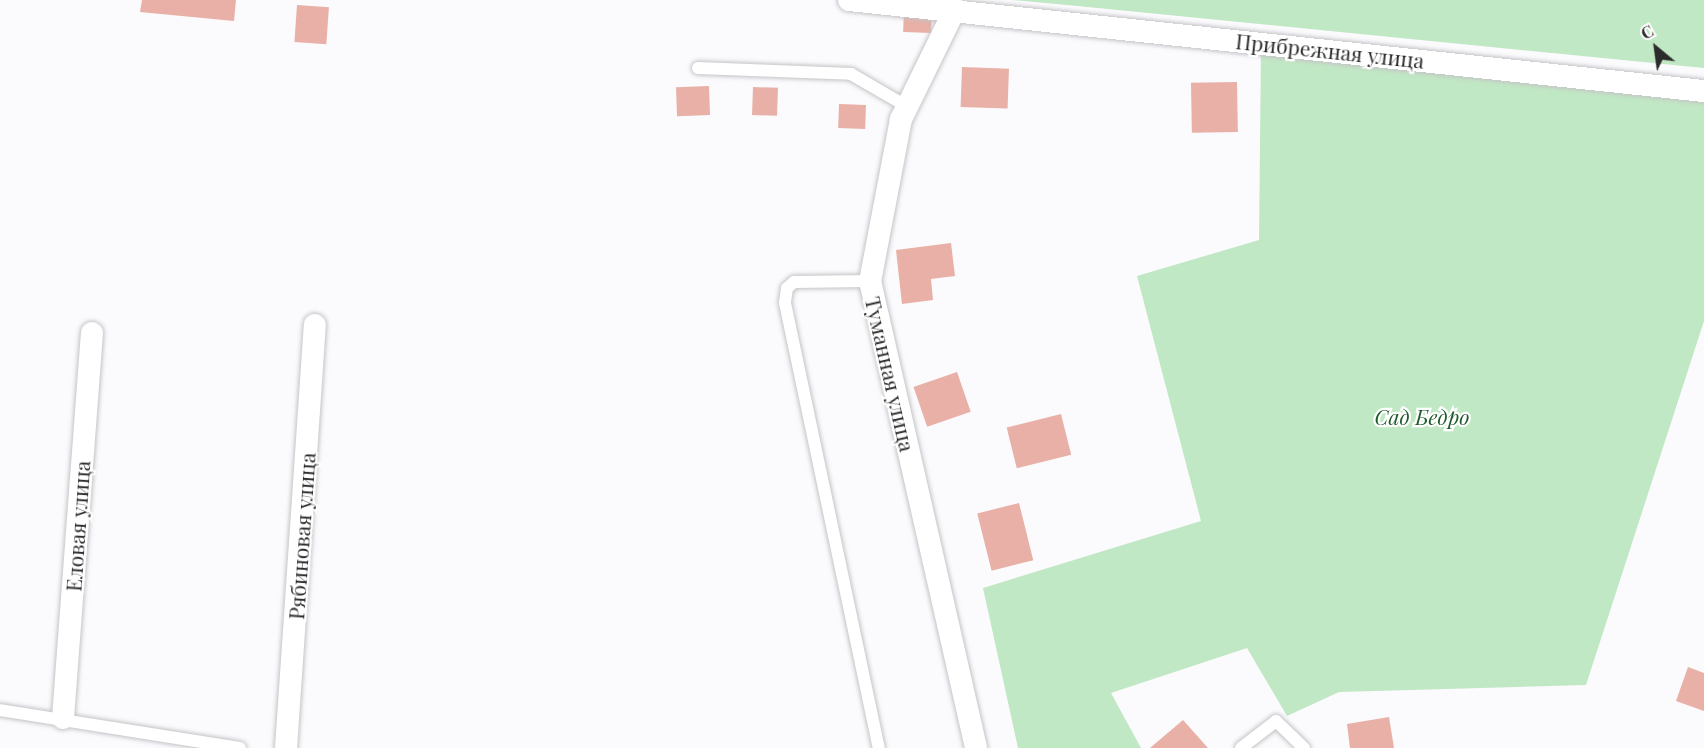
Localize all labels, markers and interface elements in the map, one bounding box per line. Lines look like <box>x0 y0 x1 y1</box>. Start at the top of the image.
north arrow <box>1626 18 1686 78</box>
text: С <box>1637 20 1657 44</box>
street label: Прибрежная улица <box>1234 28 1426 72</box>
street label: Туманная улица <box>861 294 921 454</box>
park label: Сад Бедро <box>1375 403 1469 429</box>
street label: Рябиновая улица <box>283 452 319 620</box>
street label: Еловая улица <box>60 460 94 592</box>

